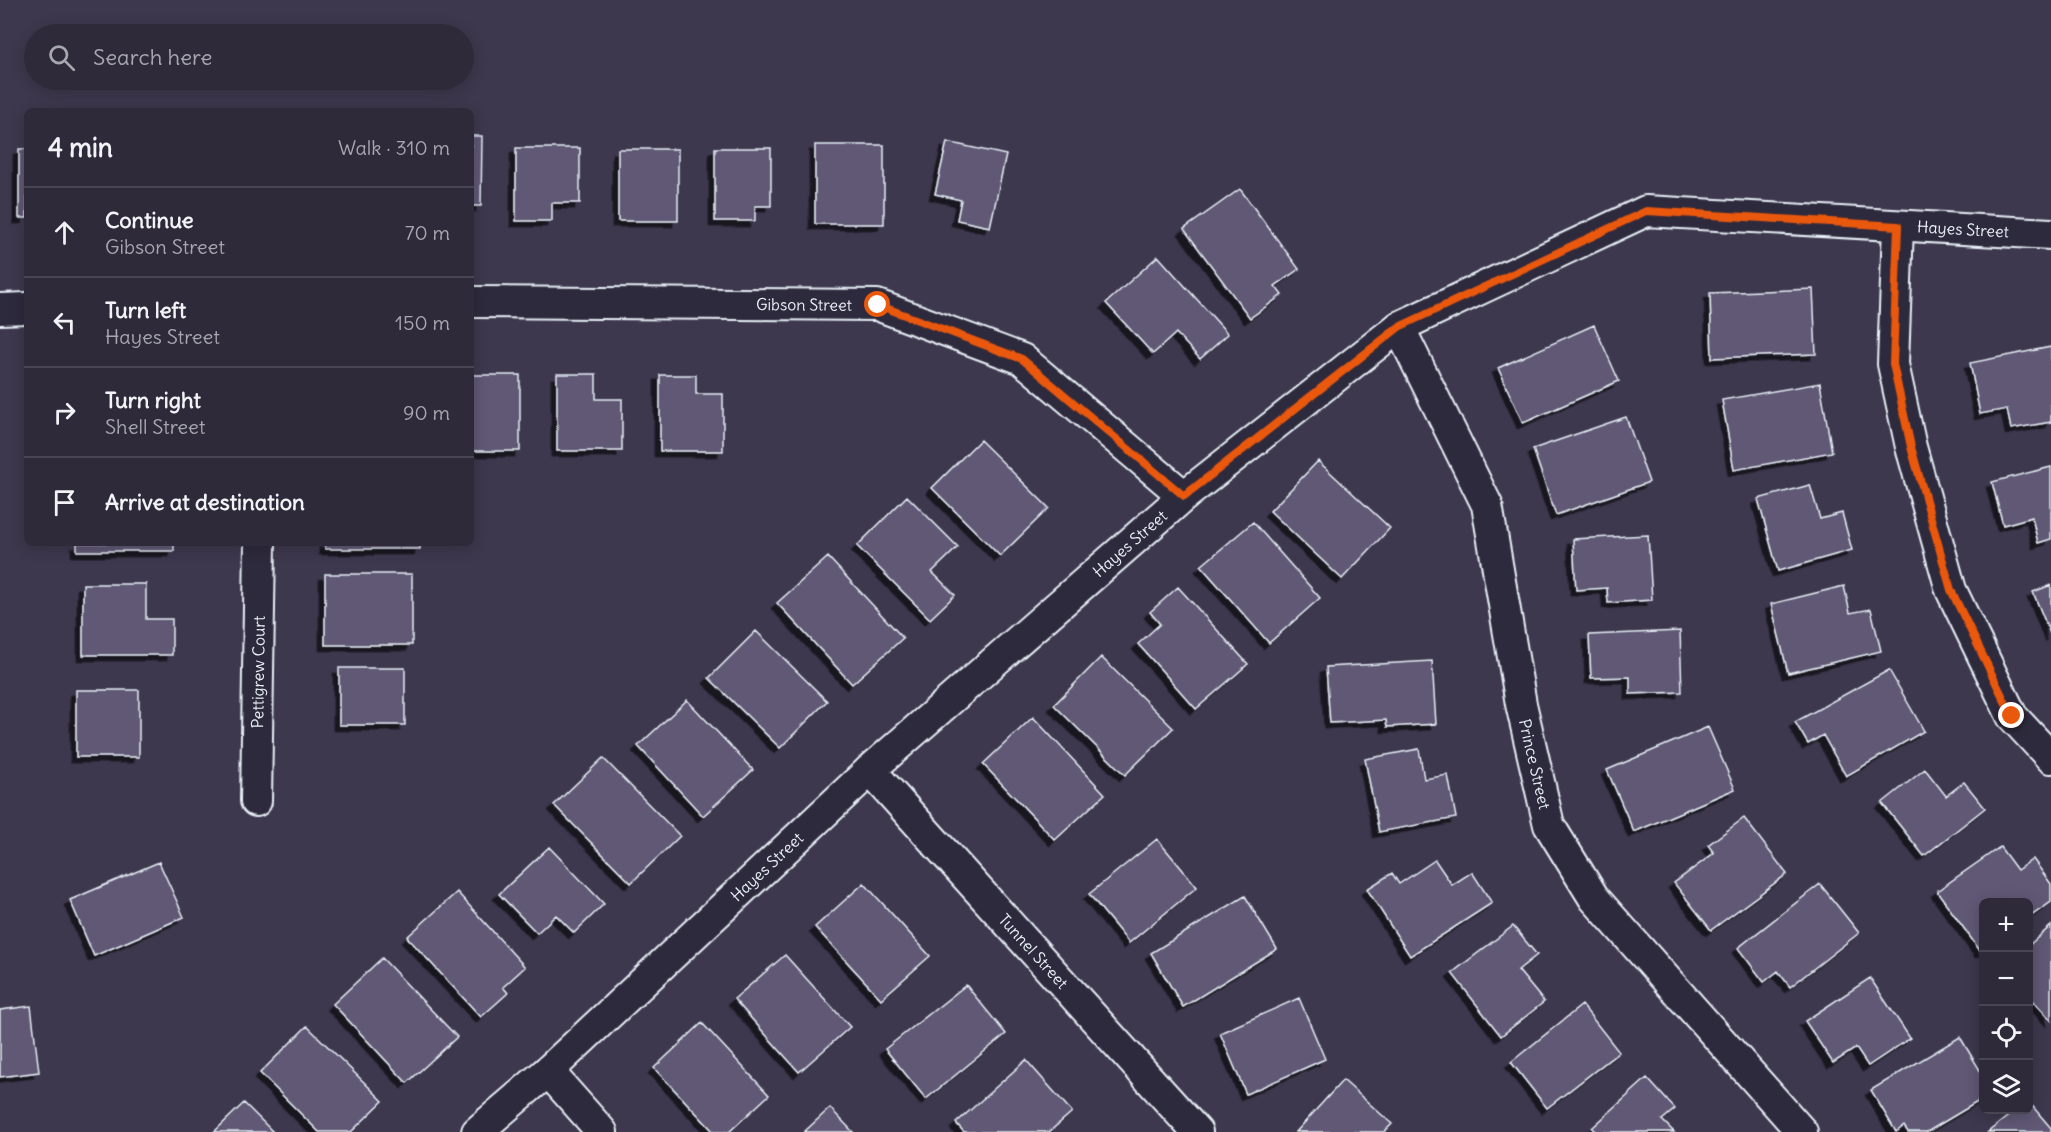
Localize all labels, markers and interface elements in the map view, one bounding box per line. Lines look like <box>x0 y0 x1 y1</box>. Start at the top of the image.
search box <box>24 24 474 90</box>
icon: search <box>45 41 78 74</box>
text: Search here <box>93 43 212 71</box>
text: 4 min <box>48 131 113 164</box>
text: Walk · 310 m <box>338 135 450 160</box>
text: Continue <box>105 206 194 234</box>
icon: ahead <box>48 216 81 249</box>
street label: Hayes Street <box>1916 216 2010 242</box>
text: 70 m <box>405 220 450 245</box>
text: Gibson Street <box>105 234 225 259</box>
route start <box>864 291 890 317</box>
street label: Gibson Street <box>756 294 853 315</box>
text: Turn left <box>105 296 186 324</box>
icon: left <box>48 306 81 339</box>
text: 150 m <box>395 310 450 335</box>
text: Hayes Street <box>105 324 220 349</box>
text: Turn right <box>105 386 201 414</box>
icon: right <box>48 396 81 429</box>
text: 90 m <box>403 400 450 425</box>
text: Shell Street <box>105 414 206 439</box>
icon: arrive <box>48 486 81 519</box>
text: Arrive at destination <box>105 488 305 516</box>
street label: Hayes Street <box>1088 505 1171 581</box>
street label: Pettigrew Court <box>247 615 269 729</box>
route end <box>1998 702 2024 728</box>
street label: Prince Street <box>1515 717 1555 812</box>
street label: Hayes Street <box>726 827 808 905</box>
map controls <box>1979 898 2033 1114</box>
button: + <box>1979 898 2033 952</box>
street label: Tunnel Street <box>995 910 1073 993</box>
button: − <box>1979 952 2033 1006</box>
button: locate <box>1979 1006 2033 1060</box>
button: layers <box>1979 1060 2033 1114</box>

